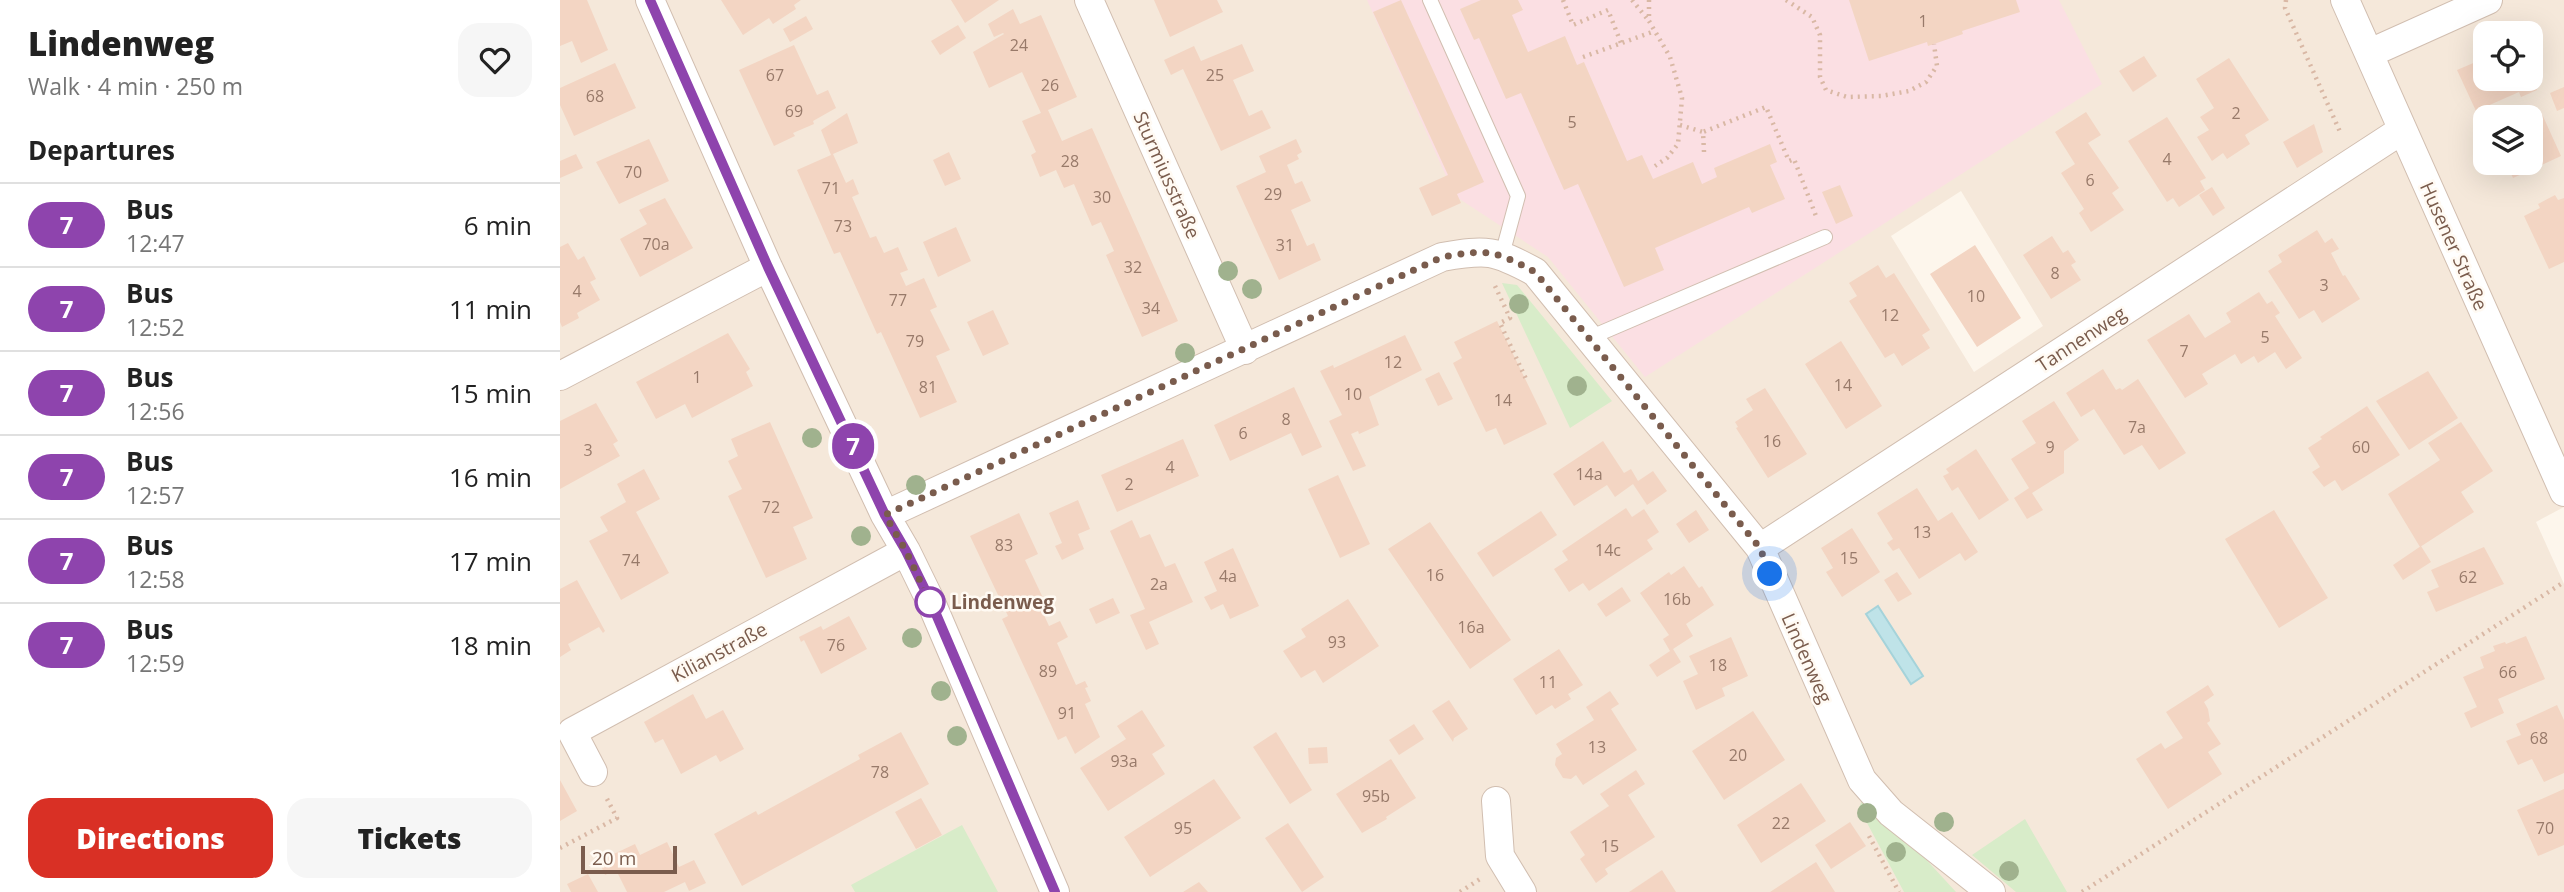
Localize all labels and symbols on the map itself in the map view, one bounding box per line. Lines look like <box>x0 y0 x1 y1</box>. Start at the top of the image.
house number: 1 <box>1918 10 1928 32</box>
house number: 24 <box>1010 34 1028 56</box>
house number: 67 <box>766 64 784 86</box>
house number: 25 <box>1206 64 1224 86</box>
house number: 26 <box>1041 74 1059 96</box>
house number: 68 <box>586 85 604 107</box>
house number: 69 <box>785 100 803 122</box>
house number: 2 <box>2231 102 2241 124</box>
street label: Sturmiusstraße <box>1127 107 1207 243</box>
house number: 5 <box>1567 111 1577 133</box>
house number: 4 <box>2162 148 2172 170</box>
house number: 28 <box>1061 150 1079 172</box>
house number: 70 <box>624 161 642 183</box>
house number: 6 <box>2085 169 2095 191</box>
house number: 71 <box>822 177 840 199</box>
street label: Husener Straße <box>2414 177 2494 315</box>
house number: 29 <box>1264 183 1282 205</box>
house number: 30 <box>1093 186 1111 208</box>
house number: 73 <box>834 215 852 237</box>
house number: 70a <box>642 233 670 255</box>
house number: 31 <box>1276 234 1294 256</box>
house number: 32 <box>1124 256 1142 278</box>
house number: 8 <box>2050 262 2060 284</box>
house number: 3 <box>2319 274 2329 296</box>
house number: 4 <box>572 280 582 302</box>
house number: 10 <box>1967 285 1985 307</box>
house number: 77 <box>889 289 907 311</box>
house number: 34 <box>1142 297 1160 319</box>
street label: Tannenweg <box>2031 300 2131 378</box>
house number: 12 <box>1881 304 1899 326</box>
house number: 5 <box>2260 326 2270 348</box>
house number: 79 <box>906 330 924 352</box>
house number: 7 <box>2179 340 2189 362</box>
house number: 12 <box>1384 351 1402 373</box>
house number: 1 <box>692 366 702 388</box>
house number: 14 <box>1834 374 1852 396</box>
house number: 81 <box>919 376 937 398</box>
house number: 10 <box>1344 383 1362 405</box>
house number: 14 <box>1494 389 1512 411</box>
house number: 8 <box>1281 408 1291 430</box>
house number: 7a <box>2128 416 2146 438</box>
house number: 6 <box>1238 422 1248 444</box>
line badge: 7 <box>830 423 876 469</box>
house number: 16 <box>1763 430 1781 452</box>
house number: 9 <box>2045 436 2055 458</box>
house number: 60 <box>2352 436 2370 458</box>
house number: 3 <box>583 439 593 461</box>
house number: 4 <box>1165 456 1175 478</box>
house number: 14a <box>1575 463 1603 485</box>
house number: 2 <box>1124 473 1134 495</box>
house number: 72 <box>762 496 780 518</box>
house number: 13 <box>1913 521 1931 543</box>
house number: 83 <box>995 534 1013 556</box>
house number: 14c <box>1595 539 1621 561</box>
house number: 15 <box>1840 547 1858 569</box>
house number: 74 <box>622 549 640 571</box>
your location <box>1752 556 1787 591</box>
house number: 16 <box>1426 564 1444 586</box>
house number: 4a <box>1219 565 1237 587</box>
house number: 62 <box>2459 566 2477 588</box>
house number: 2a <box>1150 573 1168 595</box>
marker: Lindenweg <box>915 587 945 617</box>
house number: 16b <box>1663 588 1691 610</box>
place label: Lindenweg <box>951 589 1054 615</box>
street label: Lindenweg <box>1776 609 1838 707</box>
street label: Kilianstraße <box>667 616 771 688</box>
house number: 16a <box>1457 616 1485 638</box>
house number: 93 <box>1328 631 1346 653</box>
house number: 76 <box>827 634 845 656</box>
house number: 18 <box>1709 654 1727 676</box>
house number: 89 <box>1039 660 1057 682</box>
house number: 66 <box>2499 661 2517 683</box>
house number: 11 <box>1539 671 1557 693</box>
house number: 91 <box>1058 702 1076 724</box>
house number: 68 <box>2530 727 2548 749</box>
house number: 13 <box>1588 736 1606 758</box>
house number: 20 <box>1729 744 1747 766</box>
house number: 93a <box>1110 750 1138 772</box>
house number: 78 <box>871 761 889 783</box>
house number: 95b <box>1362 785 1390 807</box>
house number: 22 <box>1772 812 1790 834</box>
house number: 95 <box>1174 817 1192 839</box>
house number: 70 <box>2536 817 2554 839</box>
house number: 15 <box>1601 835 1619 857</box>
scale bar <box>581 843 677 875</box>

